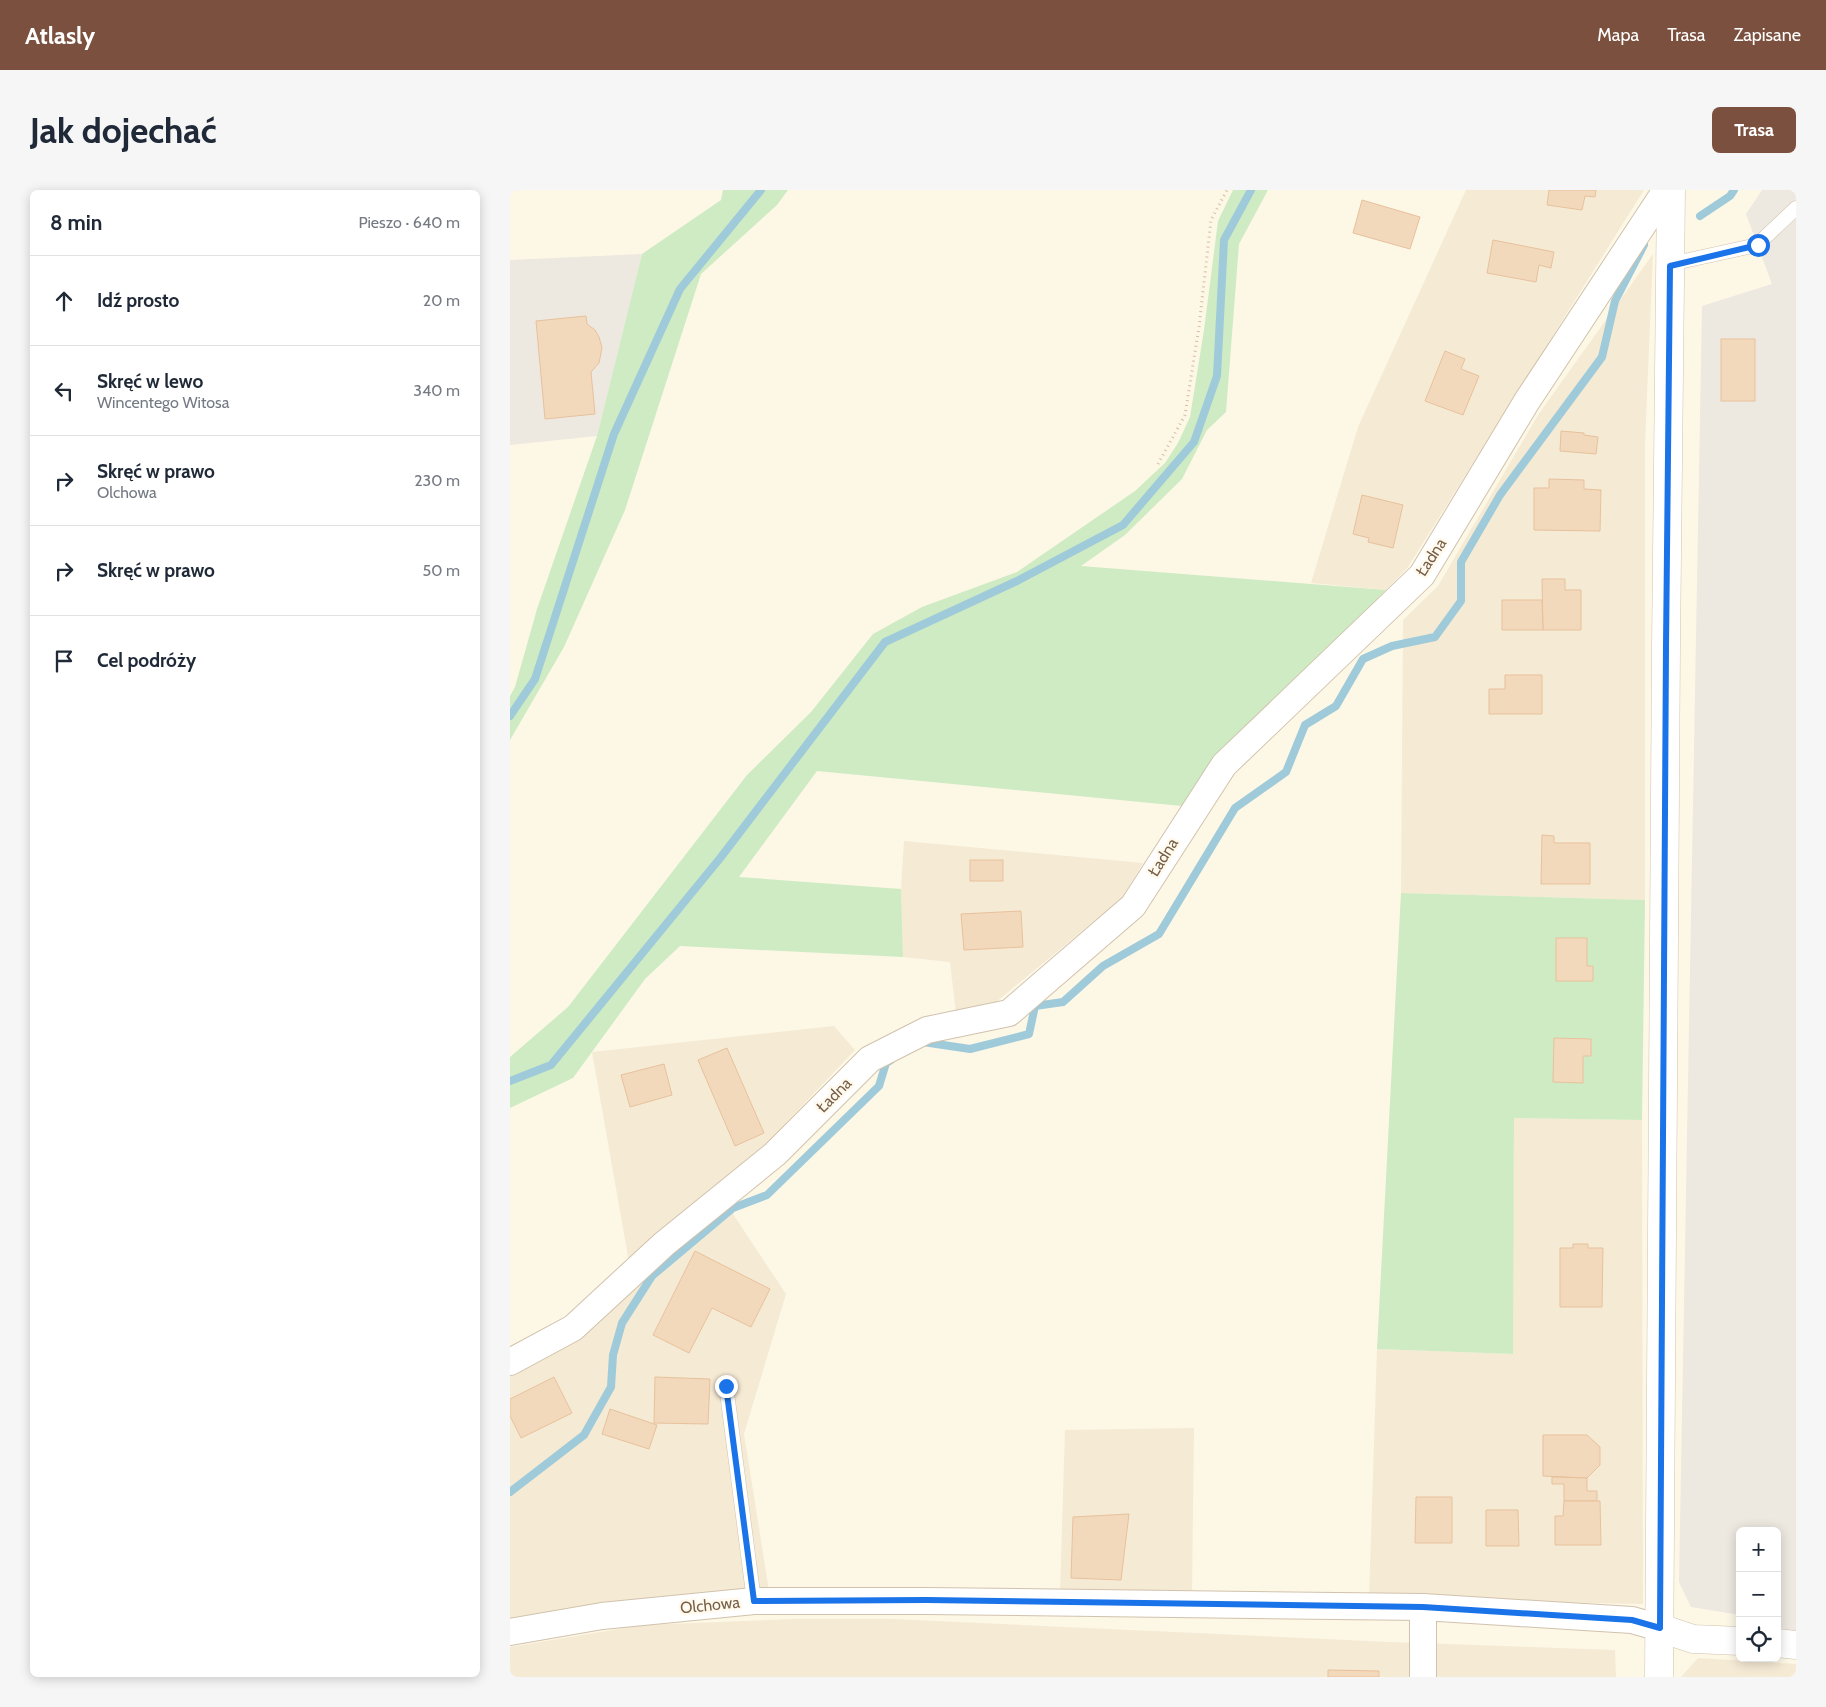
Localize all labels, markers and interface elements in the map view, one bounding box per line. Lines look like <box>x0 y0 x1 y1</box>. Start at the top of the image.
text: Atlasly <box>25 21 95 50</box>
text: Mapa <box>1597 24 1639 46</box>
text: Trasa <box>1667 24 1705 46</box>
text: Zapisane <box>1733 24 1801 46</box>
button: Trasa <box>1712 107 1796 153</box>
text: Jak dojechać <box>30 109 217 152</box>
text: 8 min <box>50 210 102 235</box>
text: Pieszo · 640 m <box>358 213 460 232</box>
route start <box>1747 234 1770 257</box>
icon: ahead <box>50 287 78 315</box>
text: Idź prosto <box>97 289 179 312</box>
text: 20 m <box>423 291 460 310</box>
text: Skręć w lewo <box>97 370 203 393</box>
icon: left <box>50 377 78 405</box>
text: 340 m <box>413 381 460 400</box>
text: Wincentego Witosa <box>97 393 229 412</box>
text: Skręć w prawo <box>97 460 215 483</box>
icon: right <box>50 467 78 495</box>
text: 230 m <box>414 471 460 490</box>
text: Olchowa <box>97 483 157 502</box>
street label: Ładna <box>1412 534 1450 579</box>
icon: right <box>50 557 78 585</box>
text: Skręć w prawo <box>97 559 215 582</box>
text: 50 m <box>423 561 460 580</box>
icon: arrive <box>50 647 78 675</box>
text: Cel podróży <box>97 649 196 672</box>
street label: Ładna <box>1144 834 1182 880</box>
street label: Ładna <box>813 1073 856 1116</box>
route end <box>715 1375 738 1398</box>
map controls <box>1736 1527 1781 1662</box>
button: + <box>1736 1527 1781 1572</box>
button: − <box>1736 1572 1781 1617</box>
street label: Olchowa <box>679 1592 741 1618</box>
button: locate <box>1736 1617 1781 1662</box>

